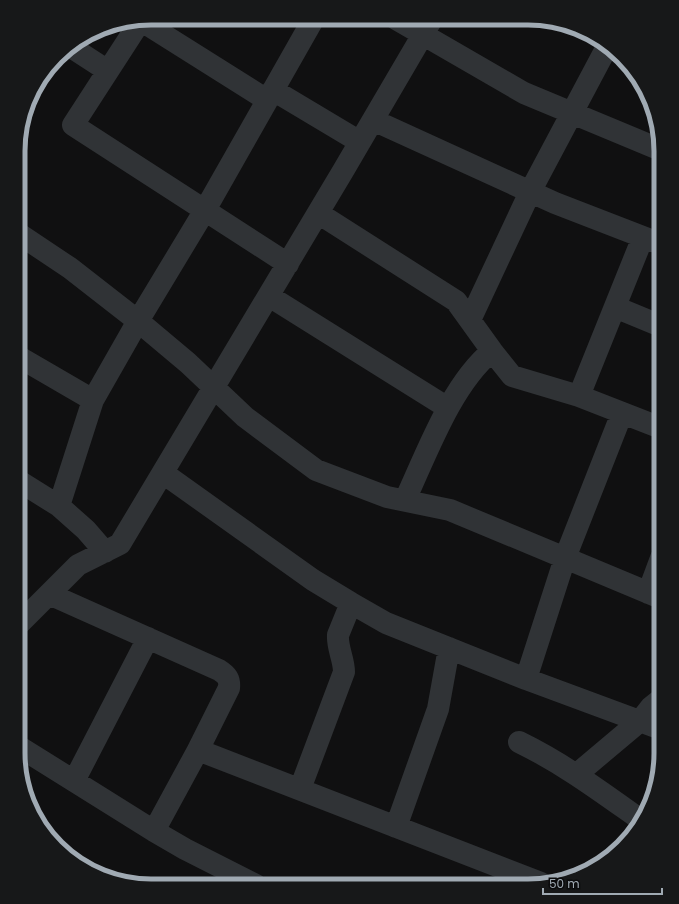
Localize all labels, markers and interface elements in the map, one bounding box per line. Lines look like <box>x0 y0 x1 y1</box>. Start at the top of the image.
scale bar <box>543 870 662 896</box>
text: 50 m <box>549 875 580 892</box>

